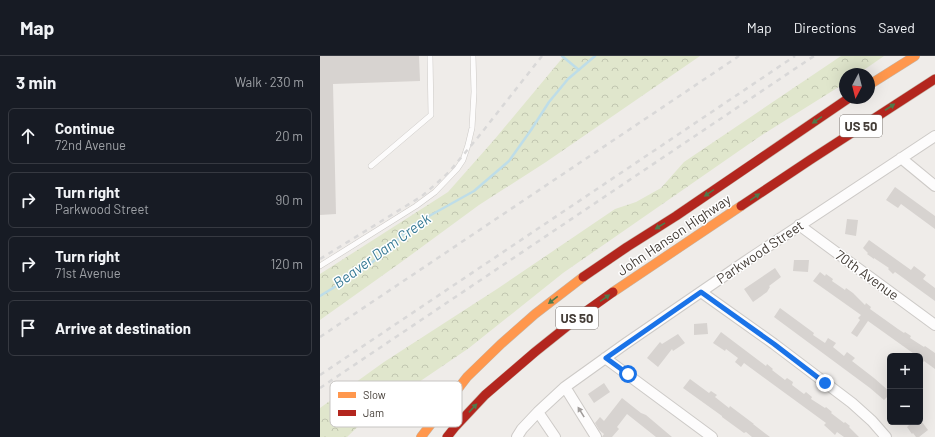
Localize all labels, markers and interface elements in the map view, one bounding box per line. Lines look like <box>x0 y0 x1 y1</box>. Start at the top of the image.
text: Map <box>20 16 54 39</box>
text: Map <box>747 19 772 36</box>
text: Directions <box>794 19 856 36</box>
text: Saved <box>878 19 915 36</box>
north arrow <box>839 68 875 104</box>
text: 3 min <box>16 72 56 92</box>
text: Walk · 230 m <box>235 74 304 90</box>
one-way arrow <box>885 104 896 111</box>
road number: US 50 <box>840 115 882 137</box>
one-way arrow <box>812 116 822 124</box>
text: Continue <box>55 119 115 137</box>
icon: ahead <box>17 125 39 147</box>
text: 20 m <box>275 128 303 144</box>
text: 72nd Avenue <box>55 137 126 153</box>
text: Turn right <box>55 183 120 201</box>
icon: right <box>17 189 39 211</box>
one-way arrow <box>704 189 715 197</box>
street label: John Hanson Highway <box>614 190 734 279</box>
text: 90 m <box>276 192 303 208</box>
one-way arrow <box>749 194 760 201</box>
text: Parkwood Street <box>55 201 149 217</box>
water label: Beaver Dam Creek <box>329 208 434 292</box>
street label: Parkwood Street <box>713 216 806 287</box>
one-way arrow <box>655 222 665 230</box>
street label: 70th Avenue <box>832 246 902 303</box>
text: Turn right <box>55 247 120 265</box>
icon: right <box>17 253 39 275</box>
text: 120 m <box>271 256 303 272</box>
text: 71st Avenue <box>55 265 121 281</box>
one-way arrow <box>599 294 610 302</box>
one-way arrow <box>548 296 559 304</box>
road number: US 50 <box>556 307 598 329</box>
icon: arrive <box>17 317 39 339</box>
text: Arrive at destination <box>55 319 191 337</box>
map controls <box>887 353 923 425</box>
button: + <box>887 353 923 389</box>
route start <box>619 365 637 383</box>
route end <box>816 374 834 392</box>
legend <box>330 381 462 427</box>
text: Slow <box>363 388 386 401</box>
button: − <box>887 389 923 425</box>
one-way arrow <box>468 403 478 413</box>
text: Jam <box>363 406 384 419</box>
one-way arrow <box>577 407 585 417</box>

